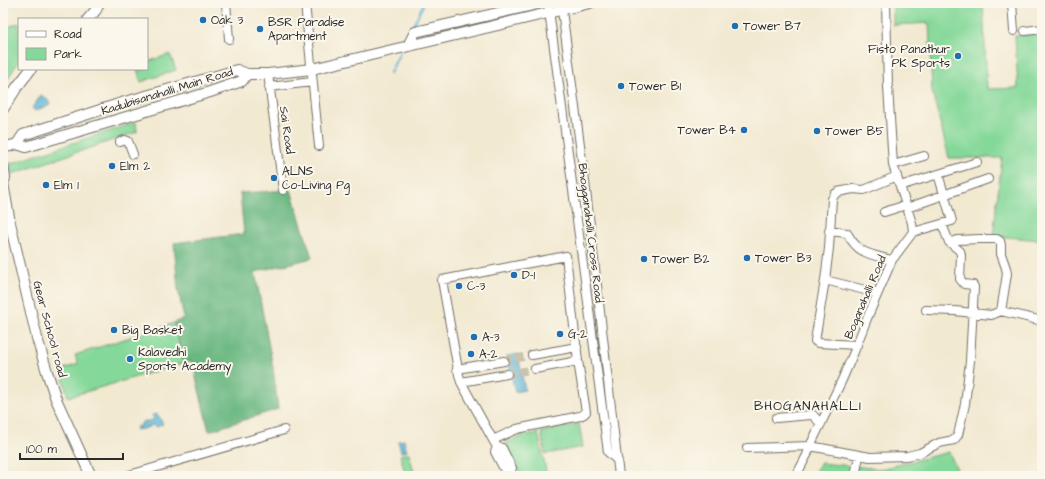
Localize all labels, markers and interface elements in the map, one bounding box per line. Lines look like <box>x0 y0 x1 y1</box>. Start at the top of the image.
place label: Oak 3 <box>211 12 243 29</box>
place label: BSR Paradise Apartment <box>268 14 345 45</box>
marker: Oak 3 <box>198 15 208 25</box>
legend <box>18 18 148 70</box>
place label: Tower B7 <box>743 18 801 35</box>
marker: Tower B7 <box>730 21 740 31</box>
marker: BSR Paradise Apartment <box>255 24 265 34</box>
text: Road <box>54 26 82 43</box>
place label: Fisto Panathur PK Sports <box>868 41 950 72</box>
text: Park <box>54 46 82 63</box>
marker: Fisto Panathur PK Sports <box>953 51 963 61</box>
street label: Kadubisanahalli Main Road <box>99 63 235 120</box>
place label: Tower B1 <box>629 78 681 95</box>
marker: Tower B1 <box>616 81 626 91</box>
street label: Sai Road <box>275 105 298 155</box>
place label: Tower B4 <box>677 122 736 139</box>
place label: Tower B5 <box>825 123 884 140</box>
marker: Tower B4 <box>739 125 749 135</box>
marker: Tower B5 <box>812 126 822 136</box>
place label: Elm 2 <box>120 158 150 175</box>
marker: Elm 2 <box>107 161 117 171</box>
street label: Bhogganahalli Cross Road <box>573 162 608 304</box>
place label: ALNS Co-Living Pg <box>282 163 350 195</box>
marker: ALNS Co-Living Pg <box>269 173 279 183</box>
place label: Elm 1 <box>54 177 79 194</box>
marker: Elm 1 <box>41 180 51 190</box>
place label: Tower B3 <box>755 250 811 267</box>
place label: Tower B2 <box>652 251 709 268</box>
marker: Tower B3 <box>742 253 752 263</box>
street label: Boganahalli Road <box>840 253 892 342</box>
marker: Tower B2 <box>639 254 649 264</box>
place label: D-1 <box>522 267 536 284</box>
marker: D-1 <box>509 270 519 280</box>
place label: C-3 <box>467 278 485 295</box>
street label: Gear School road <box>28 279 71 379</box>
marker: C-3 <box>454 281 464 291</box>
place label: Big Basket <box>122 322 183 340</box>
marker: Big Basket <box>109 325 119 335</box>
place label: G-2 <box>568 326 587 343</box>
place label: A-3 <box>482 329 500 346</box>
marker: G-2 <box>555 329 565 339</box>
marker: A-3 <box>469 332 479 342</box>
place label: Kalavedhi Sports Academy <box>138 344 232 376</box>
place label: A-2 <box>479 346 497 363</box>
marker: A-2 <box>466 349 476 359</box>
marker: Kalavedhi Sports Academy <box>125 354 135 364</box>
district label: BHOGANAHALLI <box>754 397 862 415</box>
scale bar <box>20 435 123 461</box>
text: 100 m <box>26 441 57 458</box>

